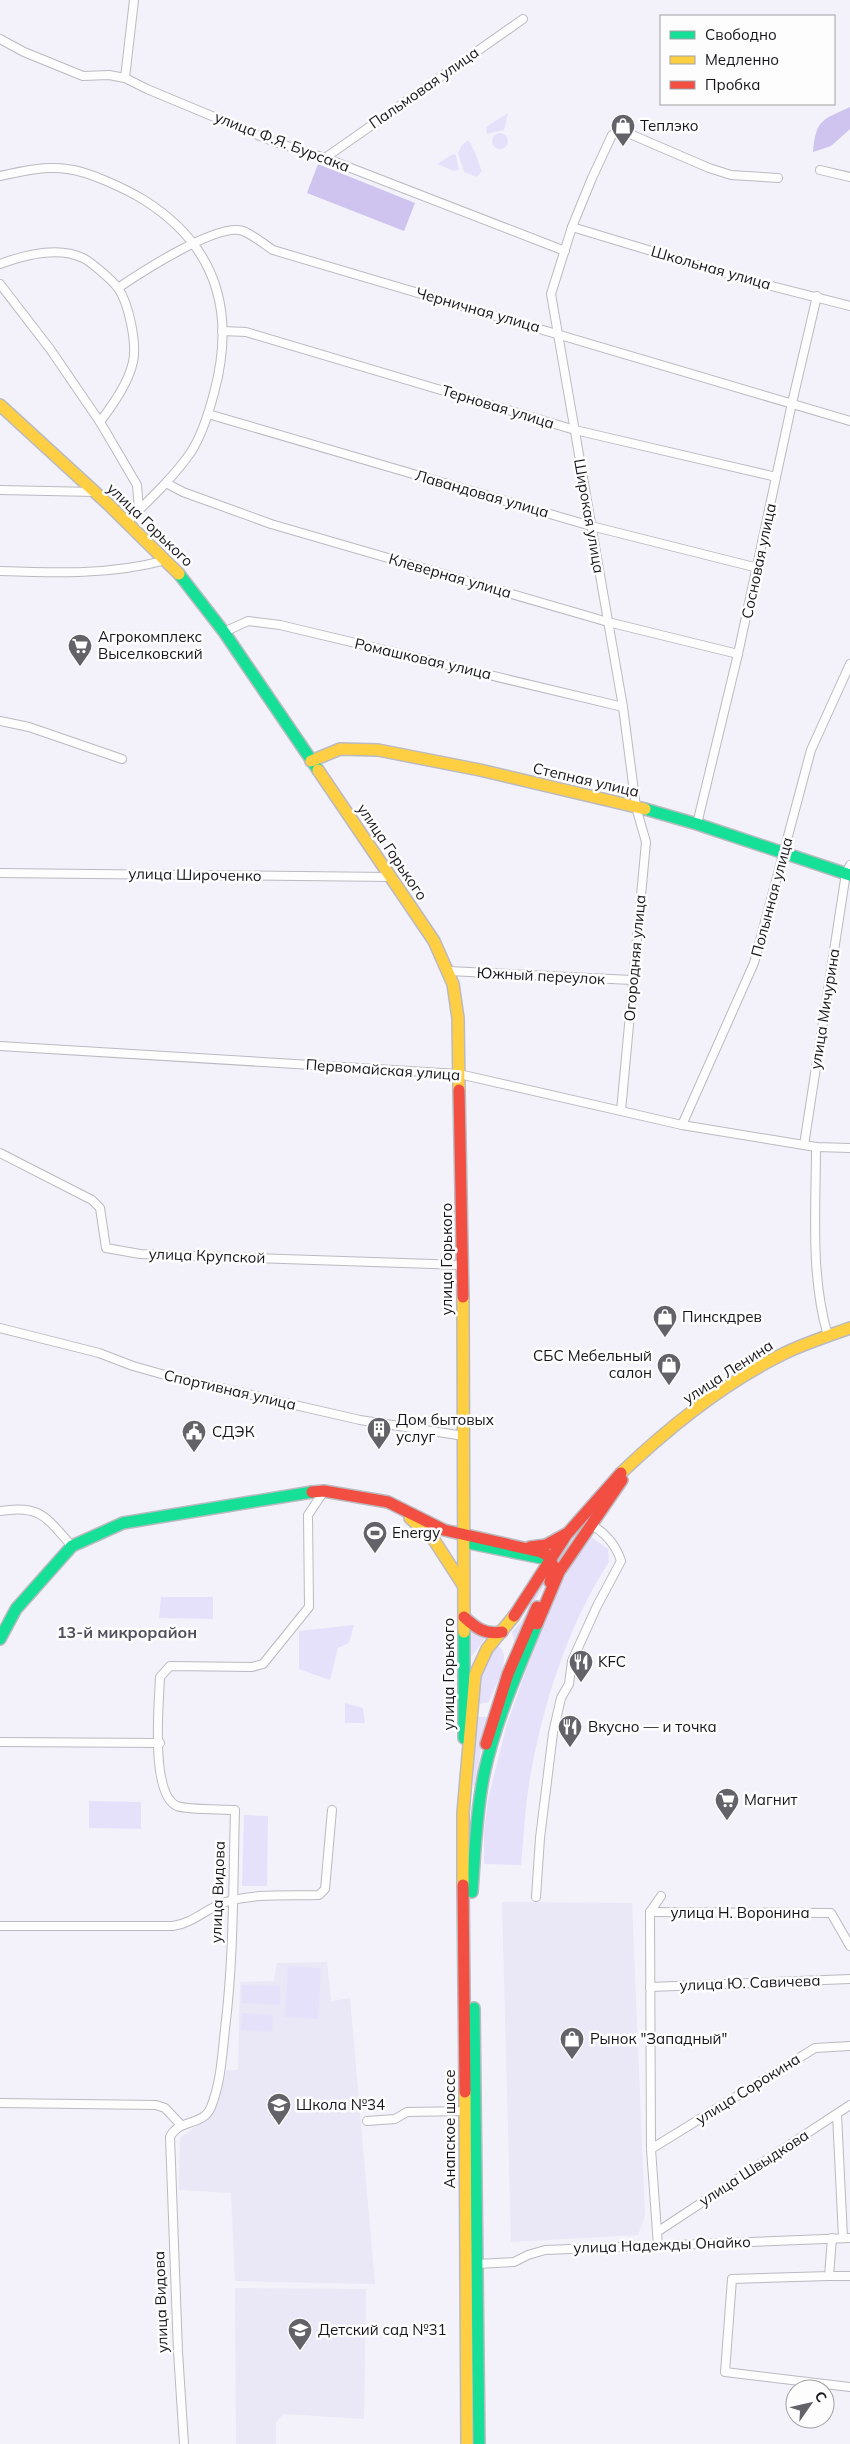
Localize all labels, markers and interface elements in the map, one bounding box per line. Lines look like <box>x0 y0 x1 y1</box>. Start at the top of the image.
legend <box>660 15 835 105</box>
text: Свободно <box>705 25 777 44</box>
street label: Пальмовая улица <box>365 43 482 133</box>
text: Медленно <box>705 50 779 69</box>
text: Пробка <box>705 75 760 94</box>
street label: улица Ф.Я. Бурсака <box>212 107 352 176</box>
shop icon: Теплэко <box>610 113 636 147</box>
place label: Теплэко <box>640 116 699 135</box>
street label: Школьная улица <box>649 241 773 294</box>
street label: Черничная улица <box>414 283 542 336</box>
street label: Терновая улица <box>440 380 557 433</box>
street label: Широкая улица <box>570 457 609 575</box>
street label: Лавандовая улица <box>413 465 551 522</box>
street label: улица Горького <box>103 479 197 571</box>
street label: Сосновая улица <box>737 501 780 620</box>
street label: Клеверная улица <box>387 549 514 602</box>
place label: Агрокомплекс Выселковский <box>98 627 203 663</box>
supermarket icon: Агрокомплекс Выселковский <box>67 633 93 667</box>
street label: Ромашковая улица <box>353 634 493 684</box>
street label: Степная улица <box>531 758 641 801</box>
street label: улица Горького <box>353 800 432 904</box>
street label: Полынная улица <box>746 835 797 959</box>
street label: улица Широченко <box>128 864 262 885</box>
street label: Огородняя улица <box>620 894 650 1022</box>
street label: улица Мичурина <box>806 947 843 1071</box>
street label: Южный переулок <box>476 963 607 988</box>
street label: Первомайская улица <box>305 1055 461 1084</box>
street label: улица Горького <box>437 1203 456 1315</box>
street label: улица Крупской <box>148 1244 266 1267</box>
shop icon: Пинскдрев <box>652 1304 678 1338</box>
place label: Пинскдрев <box>682 1307 762 1326</box>
street label: улица Ленина <box>679 1335 776 1408</box>
place label: СБС Мебельный салон <box>533 1346 652 1382</box>
shop icon: СБС Мебельный салон <box>656 1352 682 1386</box>
street label: Спортивная улица <box>162 1365 298 1414</box>
place label: Дом бытовых услуг <box>396 1410 494 1446</box>
building icon: Дом бытовых услуг <box>366 1416 392 1450</box>
public building icon: СДЭК <box>181 1419 207 1453</box>
place label: СДЭК <box>212 1422 255 1441</box>
sports icon: Energy <box>362 1520 388 1554</box>
place label: Energy <box>392 1523 440 1542</box>
street label: улица Горького <box>439 1618 458 1730</box>
district label: 13-й микрорайон <box>57 1622 197 1642</box>
restaurant icon: KFC <box>568 1649 594 1683</box>
place label: KFC <box>598 1652 626 1671</box>
restaurant icon: Вкусно — и точка <box>557 1714 583 1748</box>
place label: Вкусно — и точка <box>588 1717 717 1736</box>
supermarket icon: Магнит <box>714 1787 740 1821</box>
place label: Магнит <box>744 1790 798 1809</box>
street label: улица Видова <box>206 1841 229 1943</box>
street label: улица Н. Воронина <box>670 1903 810 1922</box>
street label: улица Ю. Савичева <box>679 1971 821 1994</box>
shop icon: Рынок "Западный" <box>559 2026 585 2060</box>
place label: Рынок "Западный" <box>590 2029 727 2048</box>
street label: улица Сорокина <box>692 2049 803 2128</box>
street label: Анапское шоссе <box>440 2069 459 2189</box>
school or university icon: Школа №34 <box>266 2092 292 2126</box>
place label: Школа №34 <box>296 2095 385 2114</box>
street label: улица Швыдкова <box>695 2125 812 2210</box>
street label: улица Надежды Онайко <box>573 2232 751 2257</box>
street label: улица Видова <box>149 2251 172 2353</box>
school or university icon: Детский сад №31 <box>287 2317 313 2351</box>
place label: Детский сад №31 <box>318 2320 447 2339</box>
north arrow <box>785 2379 835 2429</box>
text: С <box>811 2388 831 2406</box>

